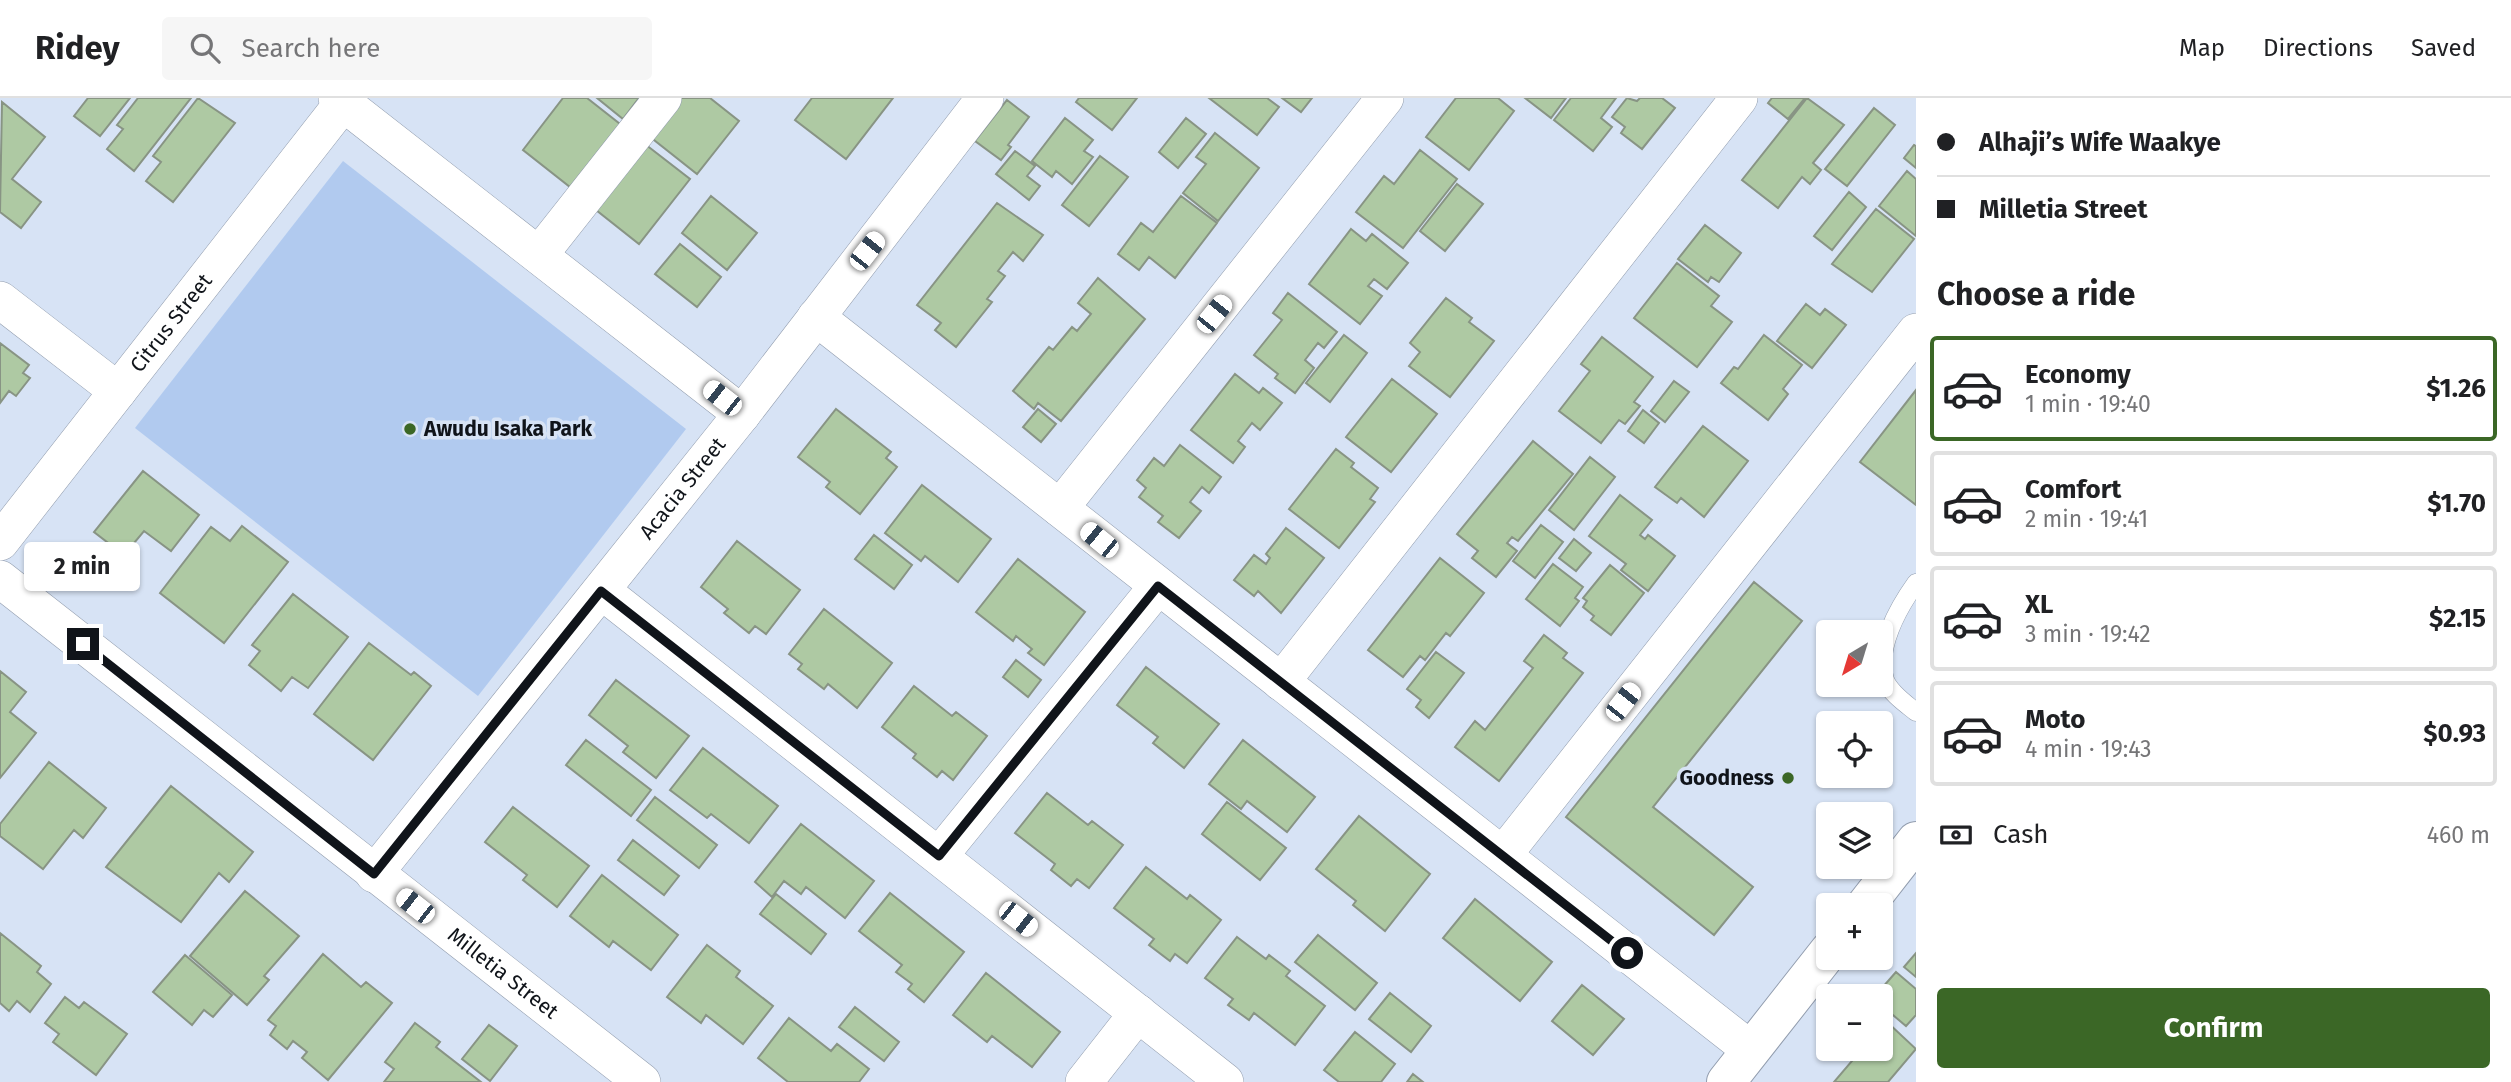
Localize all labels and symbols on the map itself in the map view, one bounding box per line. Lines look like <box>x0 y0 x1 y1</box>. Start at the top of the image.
car <box>846 228 889 274</box>
street label: Citrus Street <box>125 268 218 377</box>
car <box>1193 291 1236 337</box>
car <box>699 377 746 419</box>
place label: Awudu Isaka Park <box>423 416 593 442</box>
marker: Awudu Isaka Park <box>402 421 418 437</box>
street label: Acacia Street <box>634 432 732 545</box>
car <box>1077 519 1122 561</box>
callout: 2 min <box>25 542 141 592</box>
north arrow <box>1816 620 1894 696</box>
route end <box>67 628 99 660</box>
car <box>1602 679 1645 725</box>
place label: Goodness <box>1679 765 1774 791</box>
marker: Goodness <box>1780 770 1796 786</box>
car <box>392 885 439 927</box>
car <box>995 898 1042 940</box>
street label: Milletia Street <box>442 922 564 1025</box>
route start <box>1611 937 1643 969</box>

